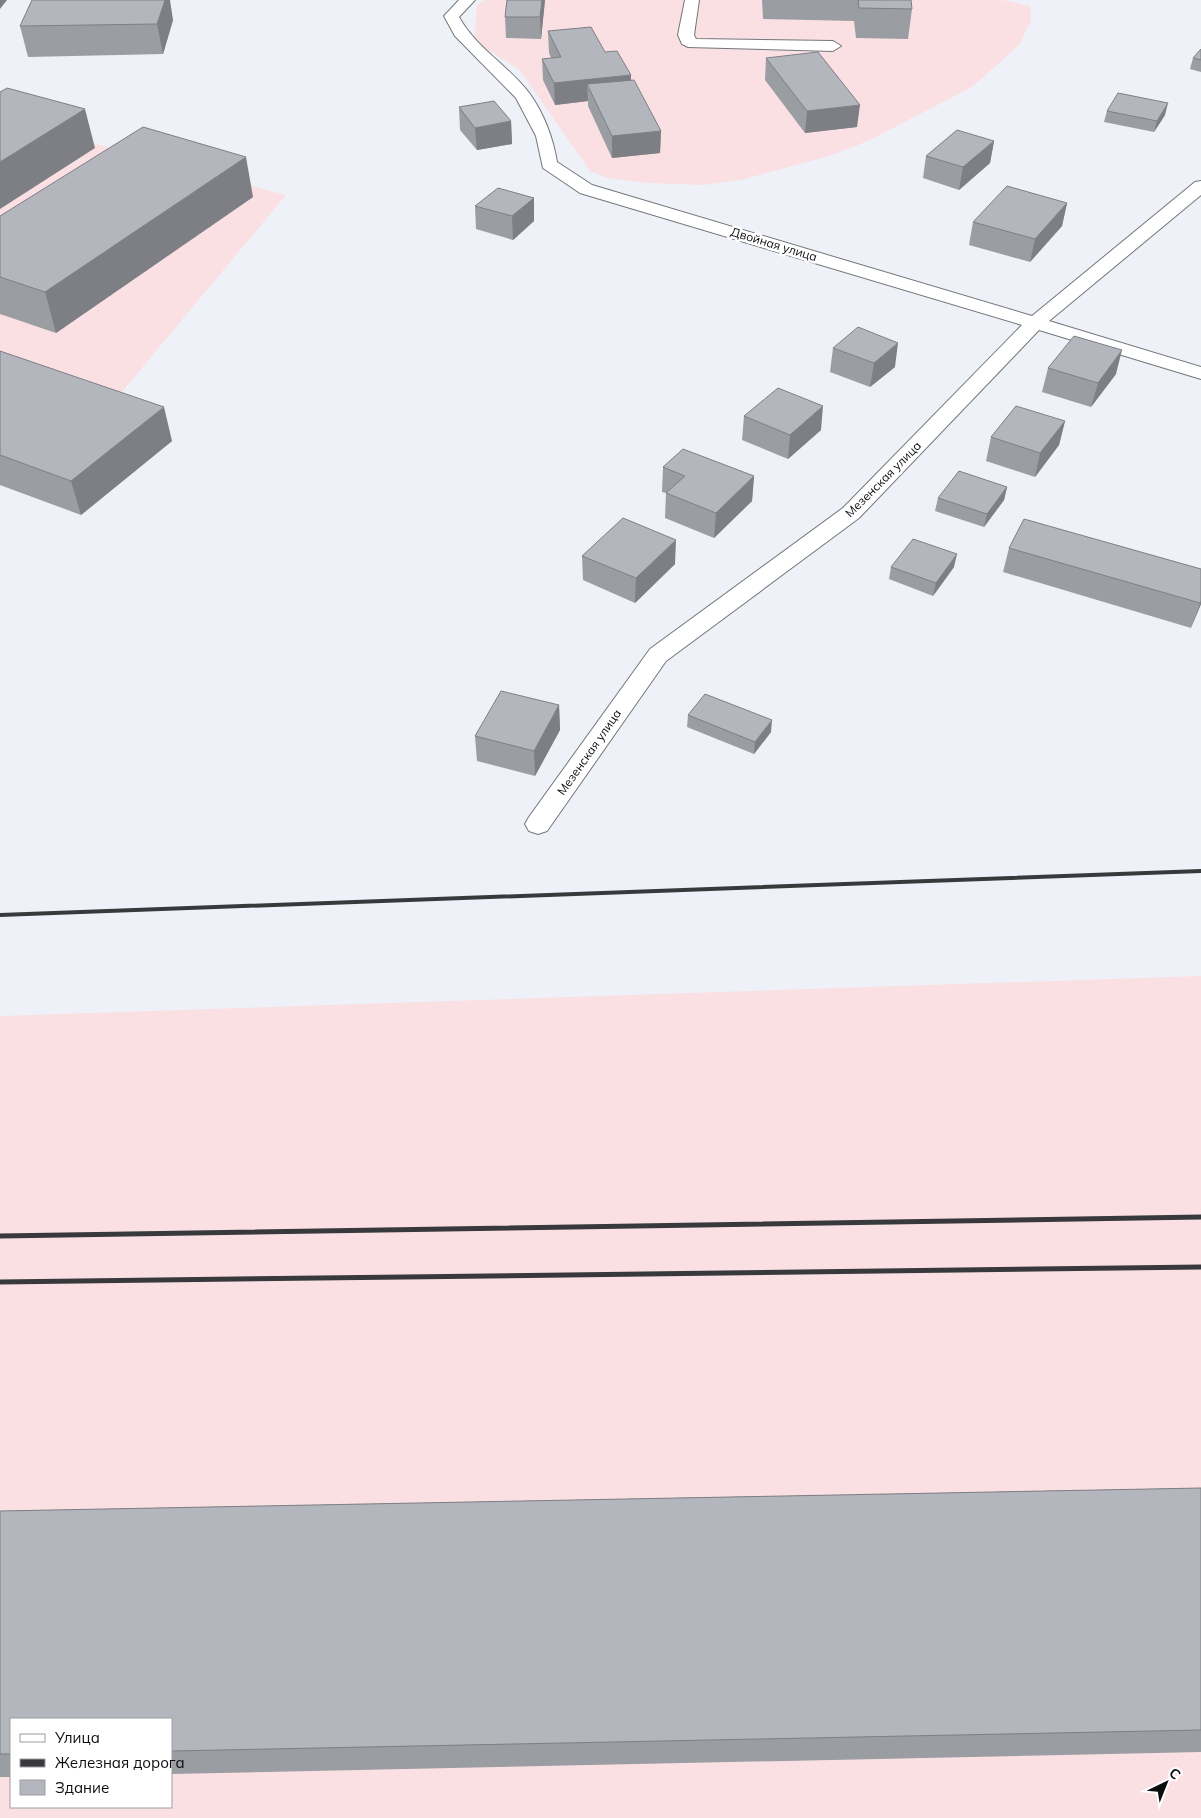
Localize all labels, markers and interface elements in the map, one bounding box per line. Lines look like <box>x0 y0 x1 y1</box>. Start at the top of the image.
street label: Двойная улица <box>729 224 819 264</box>
street label: Мезенская улица <box>842 438 924 520</box>
street label: Мезенская улица <box>554 706 624 798</box>
legend <box>10 1718 172 1808</box>
text: Улица <box>54 1728 100 1747</box>
text: Железная дорога <box>55 1753 185 1772</box>
north arrow <box>1141 1758 1191 1808</box>
text: С <box>1165 1764 1185 1783</box>
text: Здание <box>55 1778 109 1797</box>

